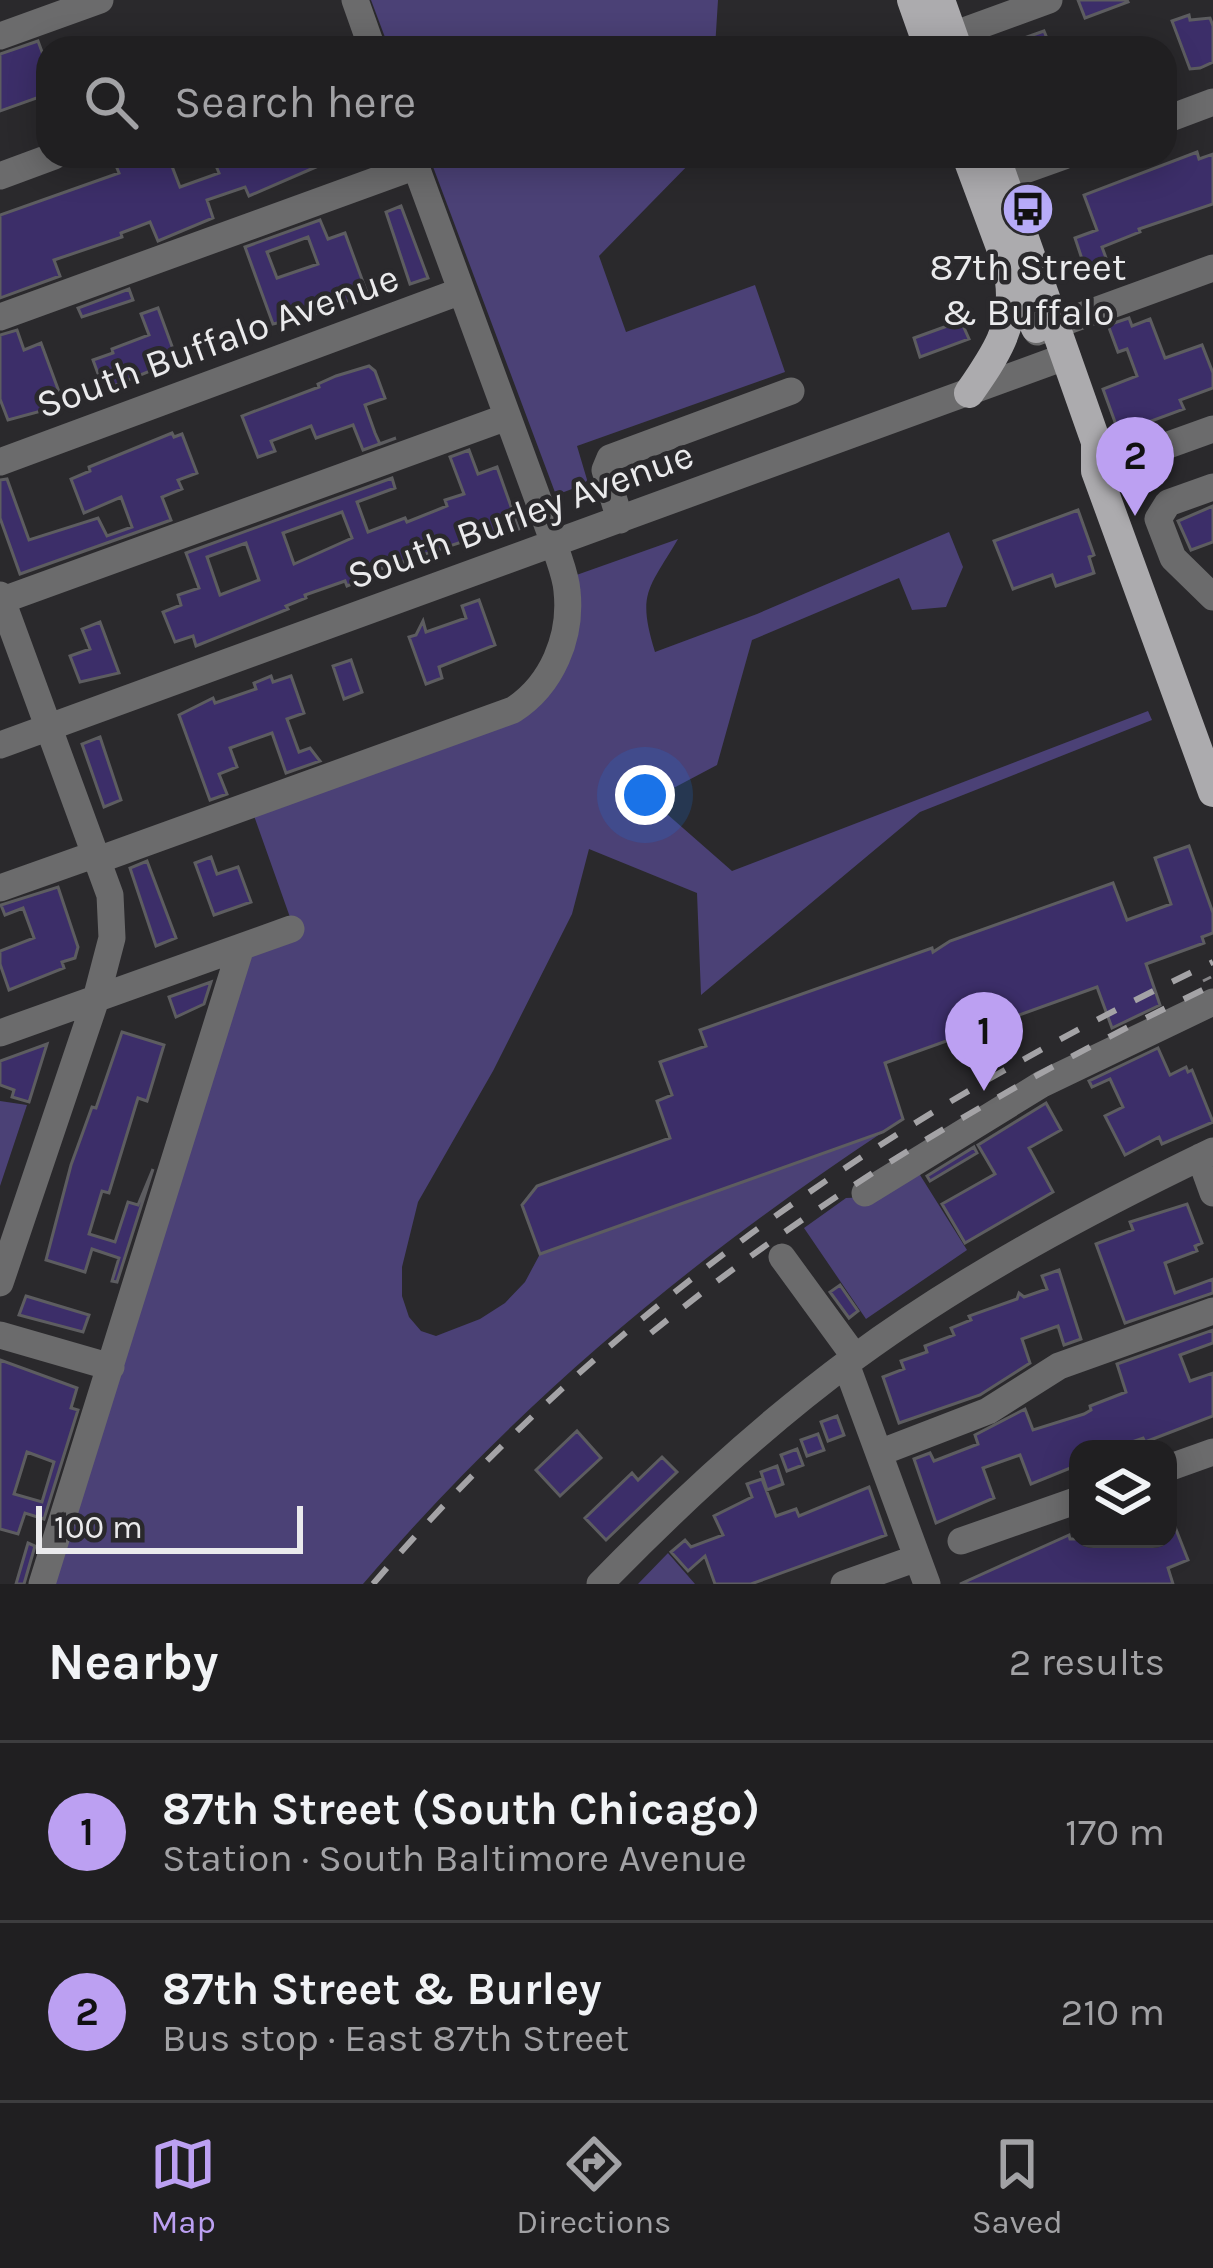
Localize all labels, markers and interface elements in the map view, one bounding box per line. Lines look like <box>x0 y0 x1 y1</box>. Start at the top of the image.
search box <box>36 36 1177 168</box>
icon: search <box>78 69 144 135</box>
text: Search here <box>174 76 416 128</box>
bus stop icon: 87th Street & Buffalo <box>1000 181 1056 237</box>
place label: 87th Street & Buffalo <box>930 244 1126 335</box>
street label: South Buffalo Avenue <box>30 254 405 428</box>
pin: 2 <box>1096 417 1174 516</box>
street label: South Burley Avenue <box>341 431 700 599</box>
your location <box>615 765 675 825</box>
pin: 1 <box>945 992 1023 1091</box>
map controls <box>1069 1440 1177 1548</box>
button: layers <box>1069 1440 1177 1548</box>
scale bar <box>36 1500 303 1553</box>
text: 100 m <box>54 1508 143 1546</box>
text: Nearby <box>48 1632 218 1692</box>
text: 2 results <box>1009 1639 1165 1685</box>
text: 87th Street (South Chicago) <box>162 1783 760 1835</box>
text: 1 <box>80 1809 94 1855</box>
text: 170 m <box>1065 1809 1165 1855</box>
text: Station · South Baltimore Avenue <box>162 1835 747 1881</box>
text: 87th Street & Burley <box>162 1963 602 2015</box>
text: 2 <box>75 1989 99 2035</box>
text: 210 m <box>1061 1989 1165 2035</box>
text: Bus stop · East 87th Street <box>162 2015 629 2061</box>
tab: Map <box>150 2131 216 2241</box>
tab: Directions <box>516 2131 671 2241</box>
tab: Saved <box>972 2131 1063 2241</box>

